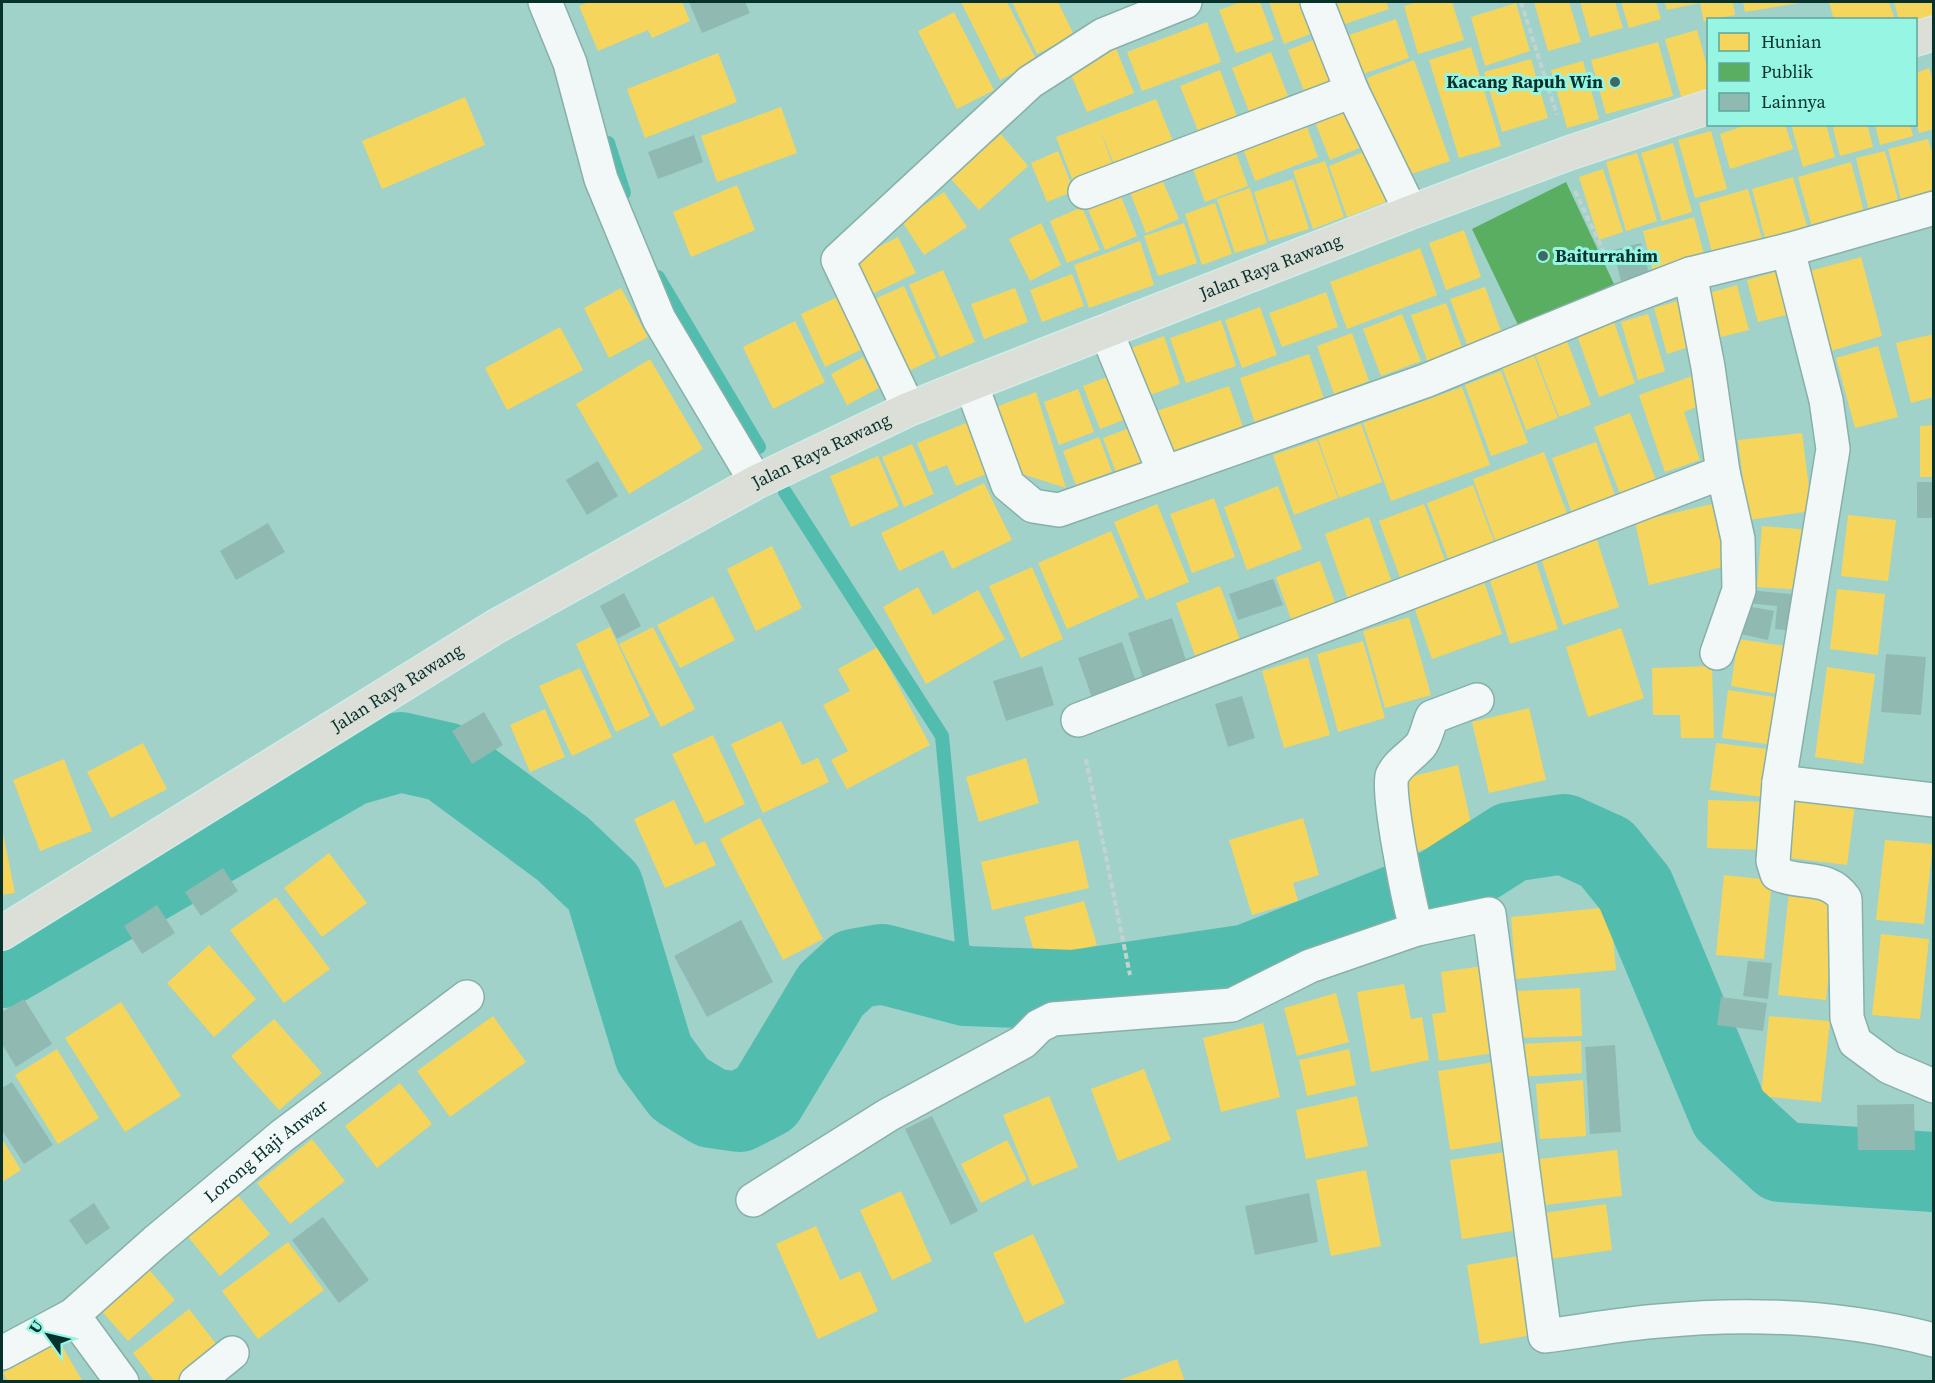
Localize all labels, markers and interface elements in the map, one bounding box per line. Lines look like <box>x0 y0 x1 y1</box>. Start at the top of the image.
legend <box>1707 18 1917 126</box>
text: Hunian <box>1761 29 1822 54</box>
text: Publik <box>1761 59 1813 84</box>
place label: Kacang Rapuh Win <box>1446 69 1603 94</box>
marker: Kacang Rapuh Win <box>1608 75 1622 89</box>
text: Lainnya <box>1761 89 1826 114</box>
street label: Jalan Raya Rawang <box>1195 227 1345 306</box>
place label: Baiturrahim <box>1555 243 1658 268</box>
marker: Baiturrahim <box>1536 249 1550 263</box>
street label: Jalan Raya Rawang <box>746 407 895 495</box>
street label: Jalan Raya Rawang <box>325 637 468 738</box>
street label: Lorong Haji Anwar <box>198 1093 333 1208</box>
north arrow <box>18 1305 78 1365</box>
text: U <box>23 1315 48 1338</box>

